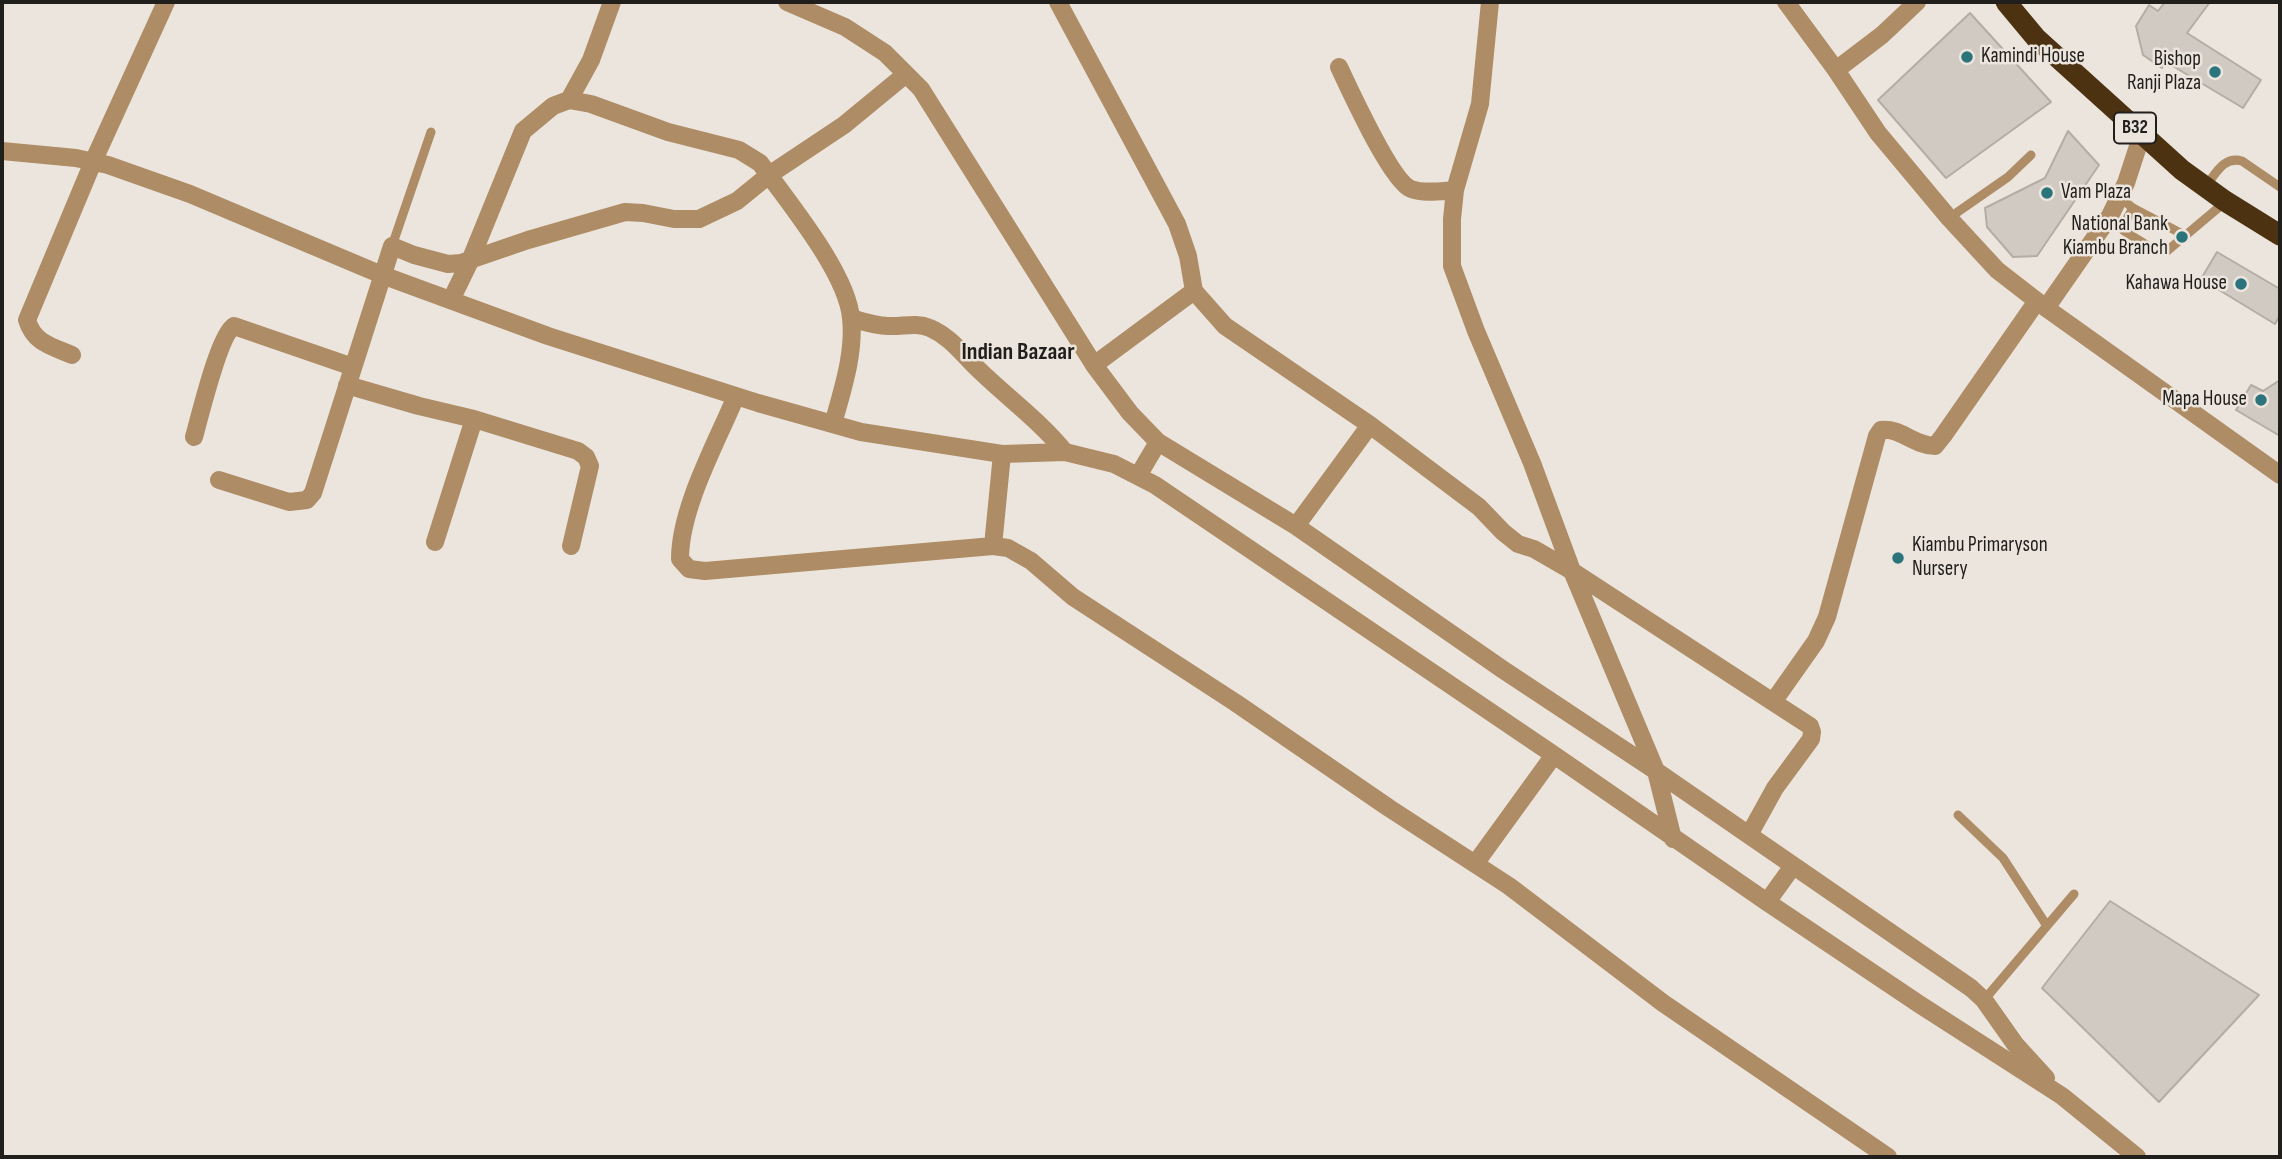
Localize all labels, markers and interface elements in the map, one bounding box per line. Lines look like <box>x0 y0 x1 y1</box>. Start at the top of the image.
place label: Kamindi House <box>1981 44 2085 70</box>
place label: Bishop Ranji Plaza <box>2127 47 2201 97</box>
marker: Kamindi House <box>1959 49 1975 65</box>
marker: Bishop Ranji Plaza <box>2207 64 2223 80</box>
road number: B32 <box>2114 112 2156 144</box>
place label: Vam Plaza <box>2061 180 2131 206</box>
marker: Vam Plaza <box>2039 185 2055 201</box>
place label: National Bank Kiambu Branch <box>2063 212 2168 262</box>
marker: National Bank Kiambu Branch <box>2174 229 2190 245</box>
place label: Kahawa House <box>2125 271 2227 297</box>
marker: Kahawa House <box>2233 276 2249 292</box>
district label: Indian Bazaar <box>961 339 1075 367</box>
place label: Mapa House <box>2162 387 2247 413</box>
marker: Mapa House <box>2253 392 2269 408</box>
place label: Kiambu Primaryson Nursery <box>1912 533 2048 583</box>
marker: Kiambu Primaryson Nursery <box>1890 550 1906 566</box>

